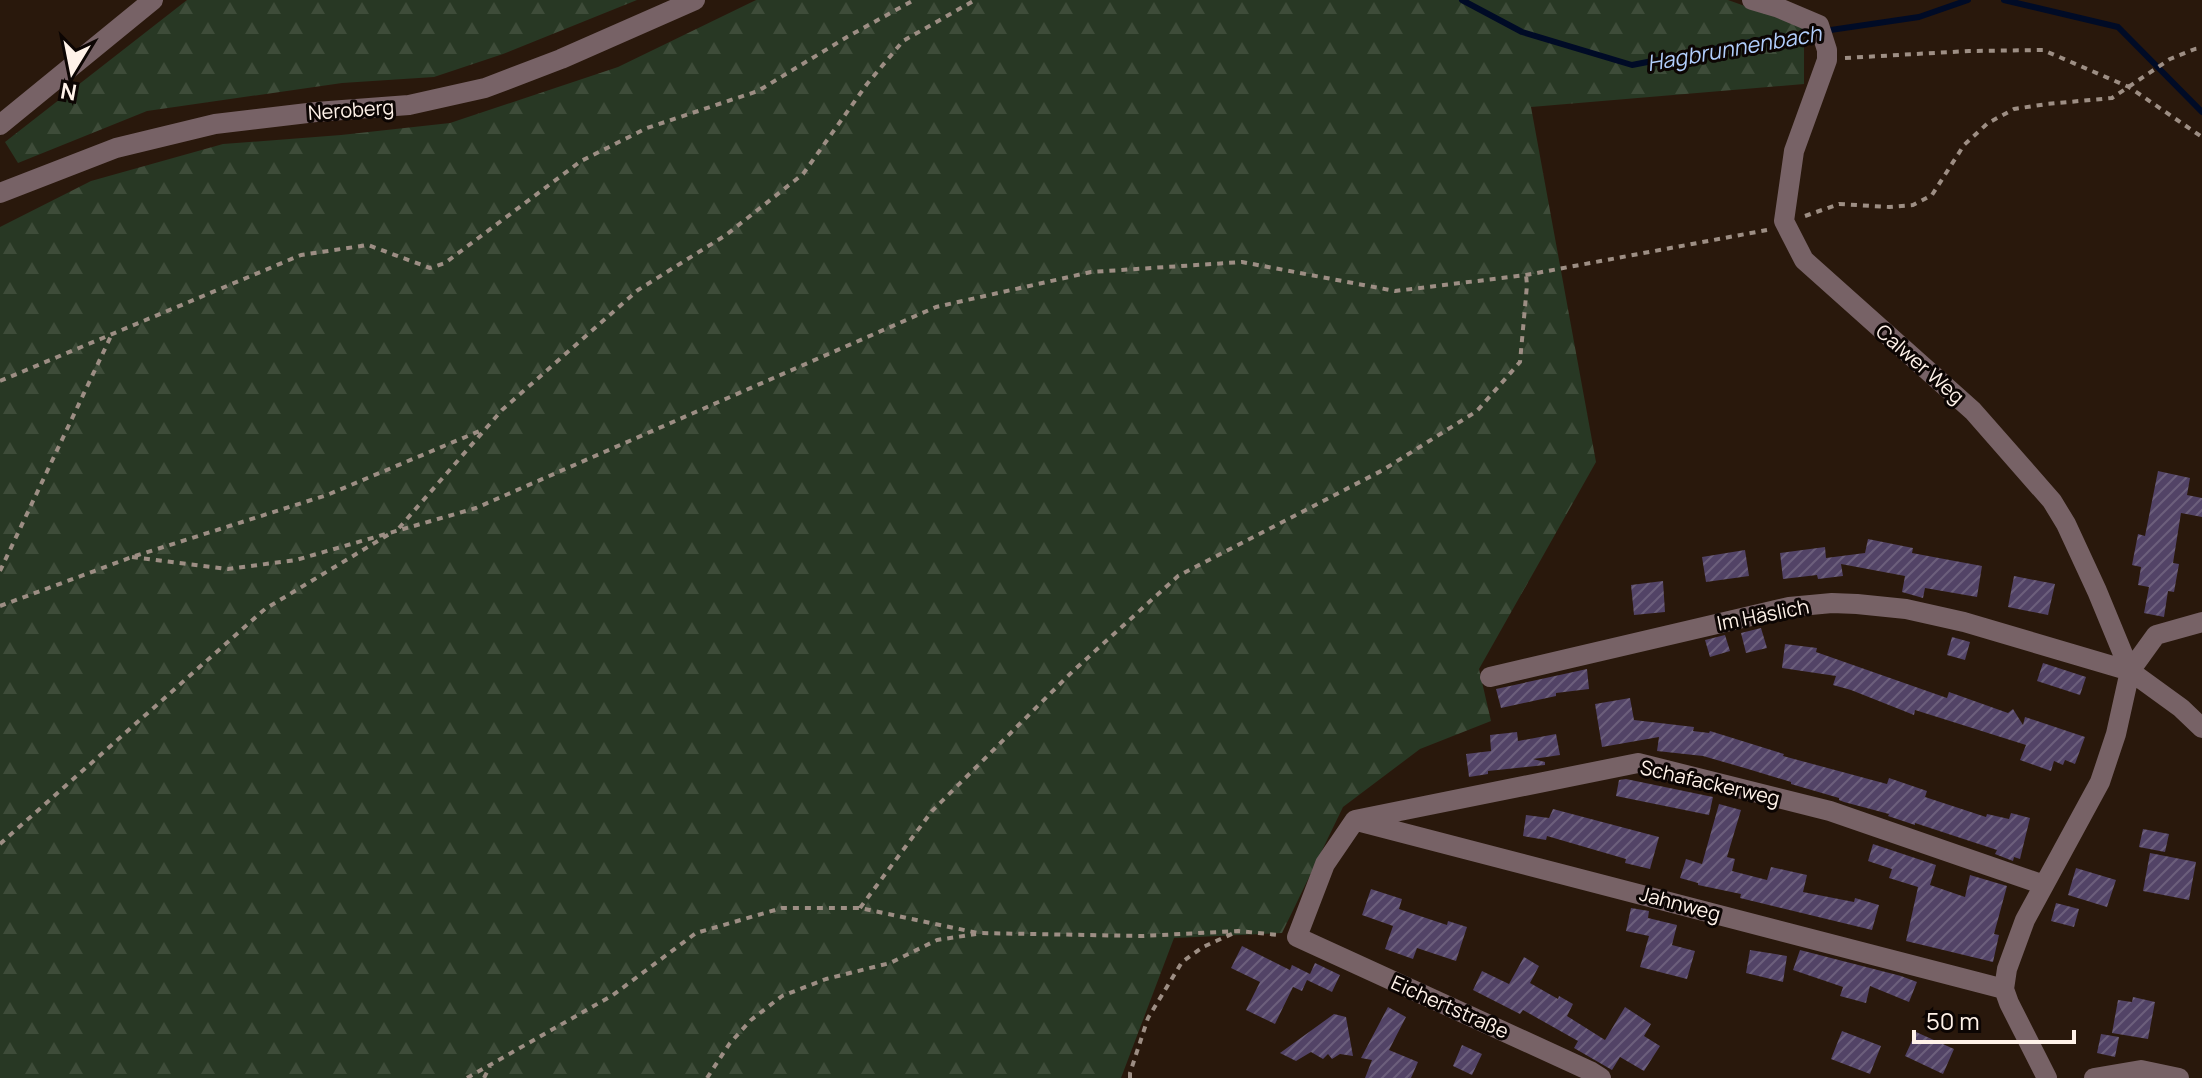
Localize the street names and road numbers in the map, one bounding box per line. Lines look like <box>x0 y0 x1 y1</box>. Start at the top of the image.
street label: Neroberg <box>307 93 395 126</box>
street label: Calwer Weg <box>1870 318 1970 410</box>
street label: Im Häslich <box>1715 592 1811 637</box>
street label: Schafackerweg <box>1638 753 1783 812</box>
street label: Jahnweg <box>1637 880 1724 927</box>
street label: Eichertstraße <box>1387 969 1513 1045</box>

